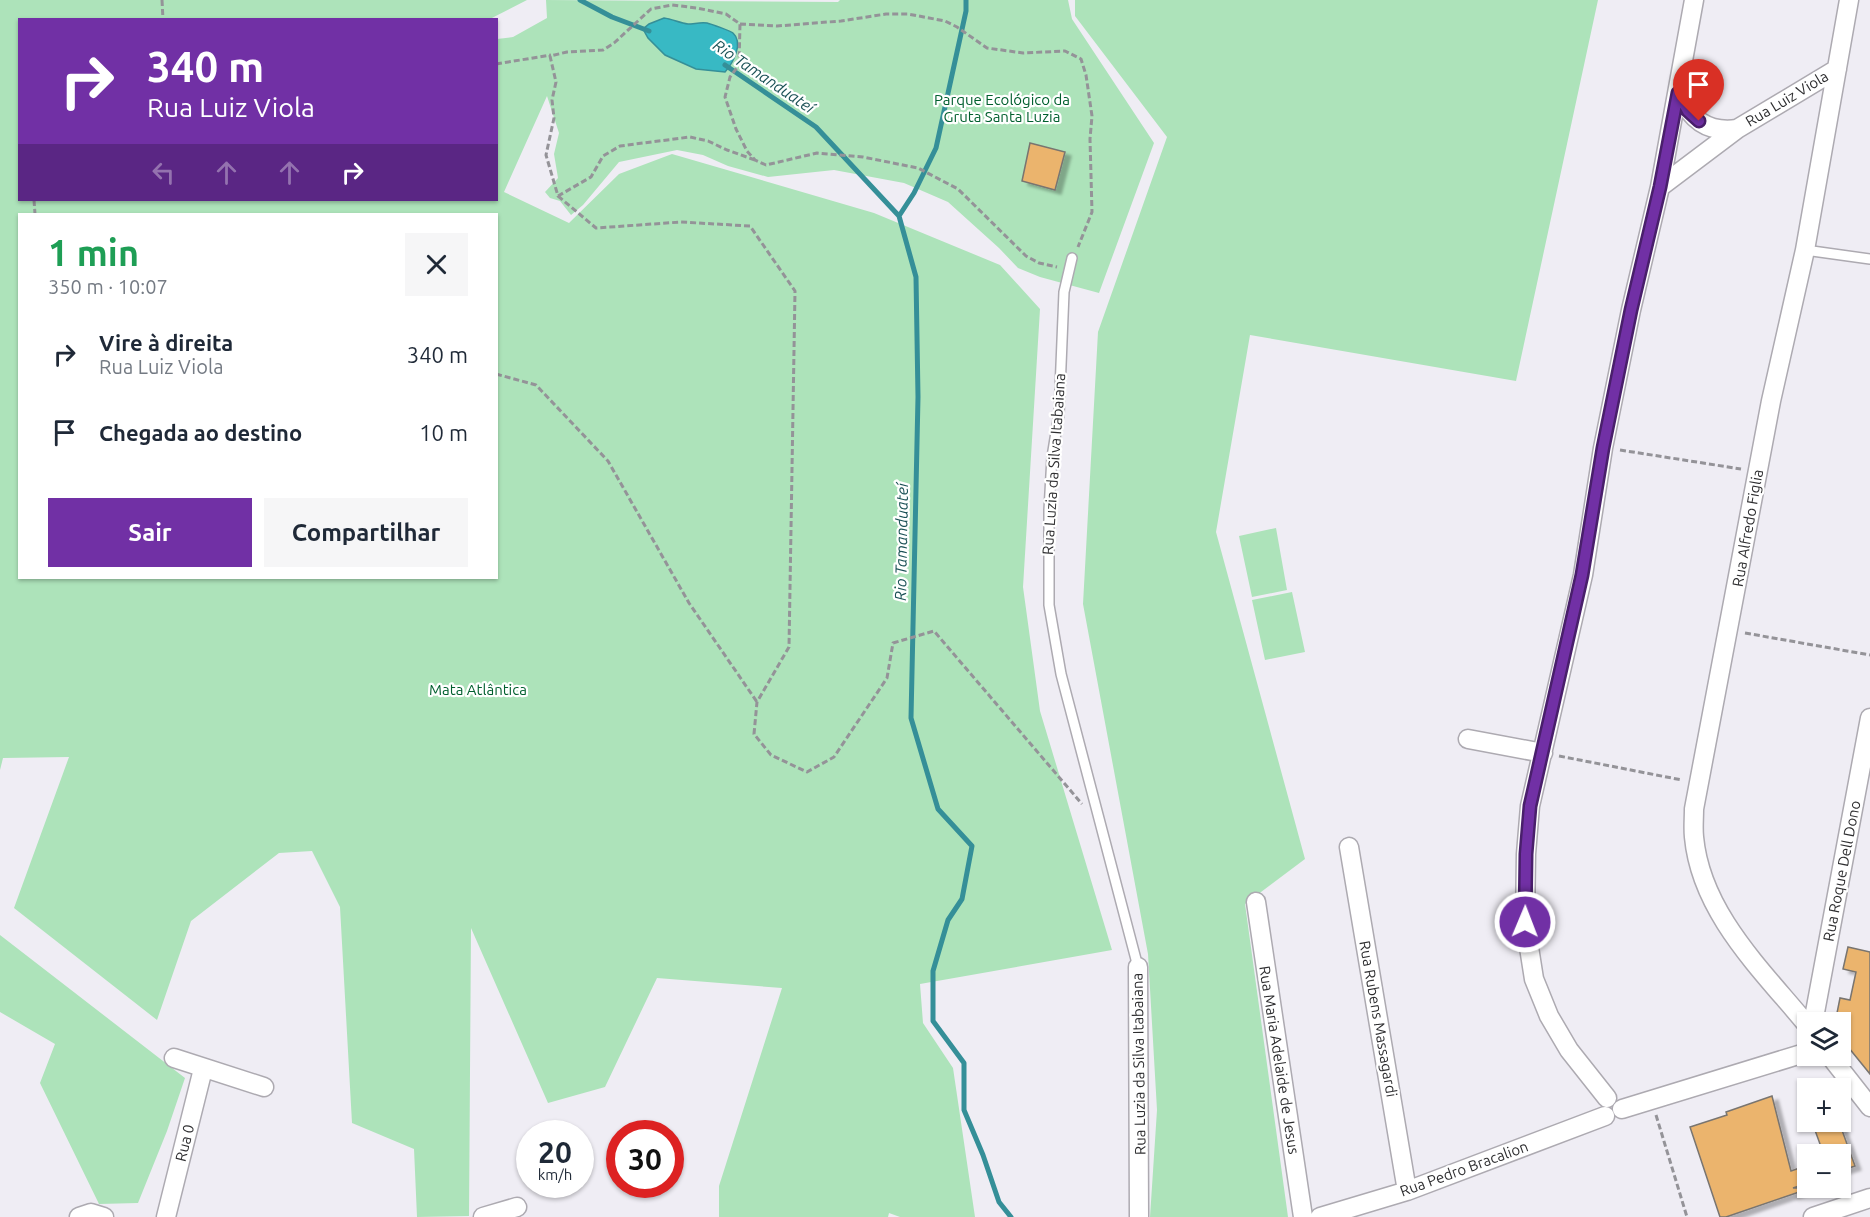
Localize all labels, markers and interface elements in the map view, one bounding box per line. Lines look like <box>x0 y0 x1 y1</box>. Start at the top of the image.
water label: Rio Tamanduateí <box>710 36 819 117</box>
icon: right <box>48 42 126 120</box>
text: 340 m <box>147 43 264 90</box>
pin <box>1673 59 1724 121</box>
street label: Rua Luiz Viola <box>1742 67 1831 130</box>
icon: arrive <box>1682 68 1715 101</box>
park label: Parque Ecológico da Gruta Santa Luzia <box>934 91 1070 125</box>
text: Rua Luiz Viola <box>147 92 315 122</box>
icon: left <box>147 156 180 189</box>
icon: ahead <box>210 156 243 189</box>
icon: ahead <box>273 156 306 189</box>
icon: right <box>336 156 369 189</box>
text: 1 min <box>48 232 139 273</box>
button: close <box>405 233 468 296</box>
text: 350 m · 10:07 <box>48 275 168 298</box>
text: Vire à direita <box>99 330 233 355</box>
icon: right <box>48 338 81 371</box>
text: 340 m <box>407 342 468 367</box>
text: Rua Luiz Viola <box>99 355 223 378</box>
street label: Rua Luzia da Silva Itabaiana <box>1039 372 1068 555</box>
icon: arrive <box>48 416 81 449</box>
text: Chegada ao destino <box>99 420 302 445</box>
text: 10 m <box>419 420 468 445</box>
street label: Rua Alfredo Figlia <box>1729 468 1766 588</box>
water label: Rio Tamanduateí <box>891 481 911 601</box>
button: Sair <box>48 498 252 567</box>
button: Compartilhar <box>264 498 468 567</box>
park label: Mata Atlântica <box>429 681 527 698</box>
street label: Rua Roque Dell Dono <box>1820 799 1864 943</box>
position arrow <box>1493 890 1557 954</box>
street label: Rua Rubens Massagardi <box>1356 939 1401 1098</box>
street label: Rua Maria Adelaide de Jesus <box>1256 964 1303 1155</box>
street label: Rua Luzia da Silva Itabaiana <box>1128 973 1149 1155</box>
map controls <box>1797 1012 1851 1198</box>
button: layers <box>1797 1012 1851 1066</box>
button: + <box>1797 1078 1851 1132</box>
speed limit sign: 30 <box>606 1120 684 1198</box>
street label: Rua 0 <box>172 1123 197 1163</box>
text: 20 <box>538 1135 572 1169</box>
street label: Rua Pedro Bracalion <box>1397 1137 1530 1200</box>
button: − <box>1797 1144 1851 1198</box>
text: km/h <box>538 1166 572 1183</box>

